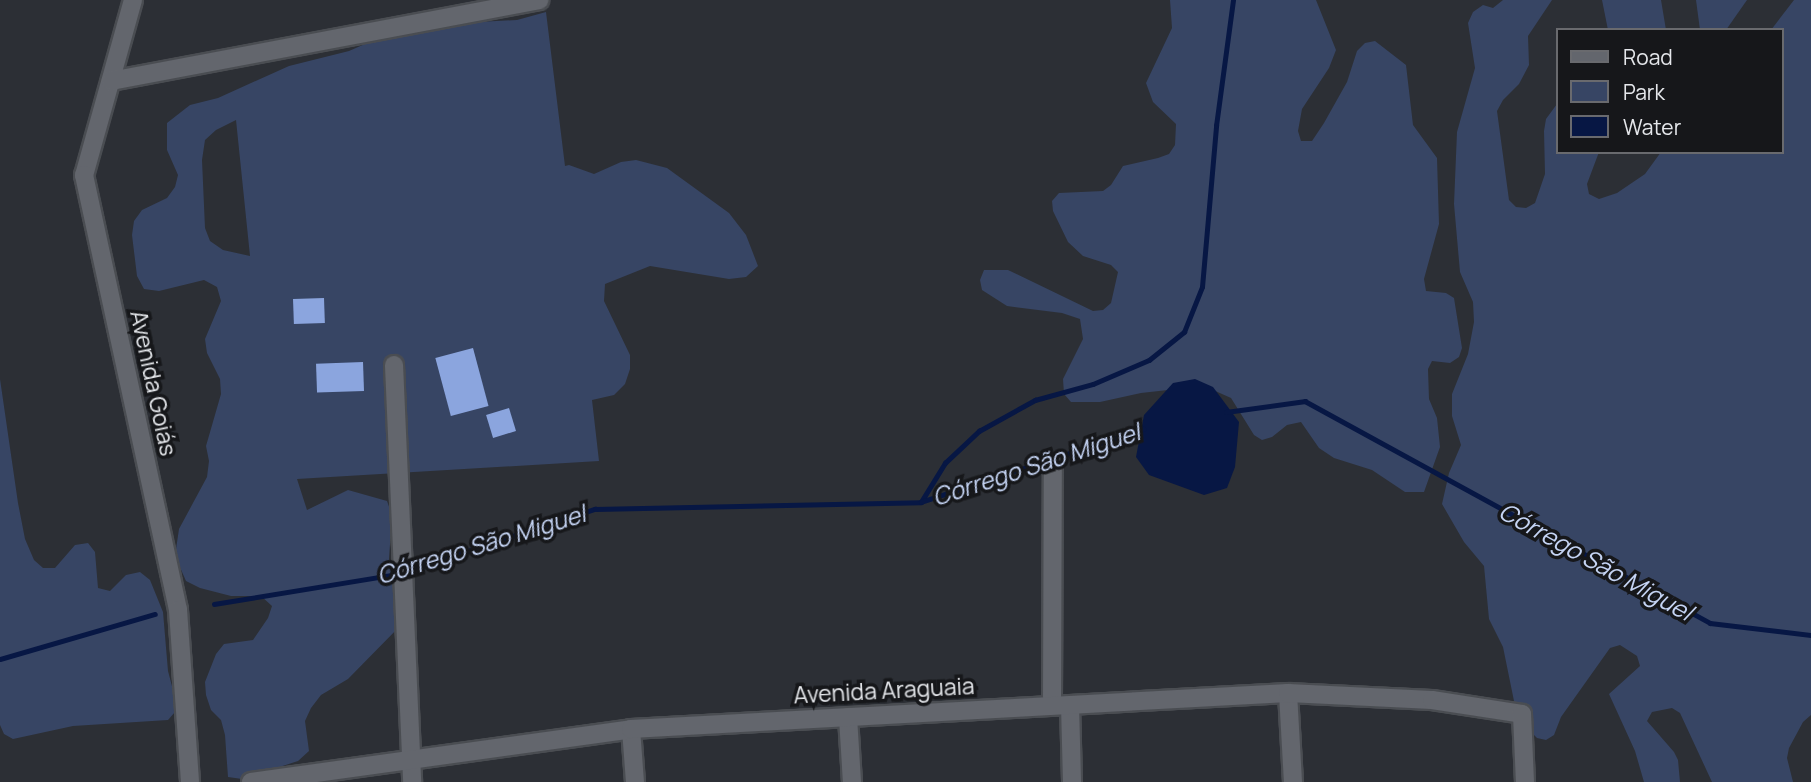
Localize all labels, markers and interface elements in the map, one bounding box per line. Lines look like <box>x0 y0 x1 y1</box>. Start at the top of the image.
legend <box>1556 28 1783 154</box>
text: Road <box>1623 43 1673 71</box>
text: Park <box>1623 78 1665 106</box>
text: Water <box>1623 113 1681 141</box>
street label: Avenida Goiás <box>125 308 183 458</box>
water label: Córrego São Miguel <box>929 417 1143 511</box>
water label: Córrego São Miguel <box>1494 496 1698 626</box>
water label: Córrego São Miguel <box>373 499 589 589</box>
street label: Avenida Araguaia <box>793 671 975 709</box>

